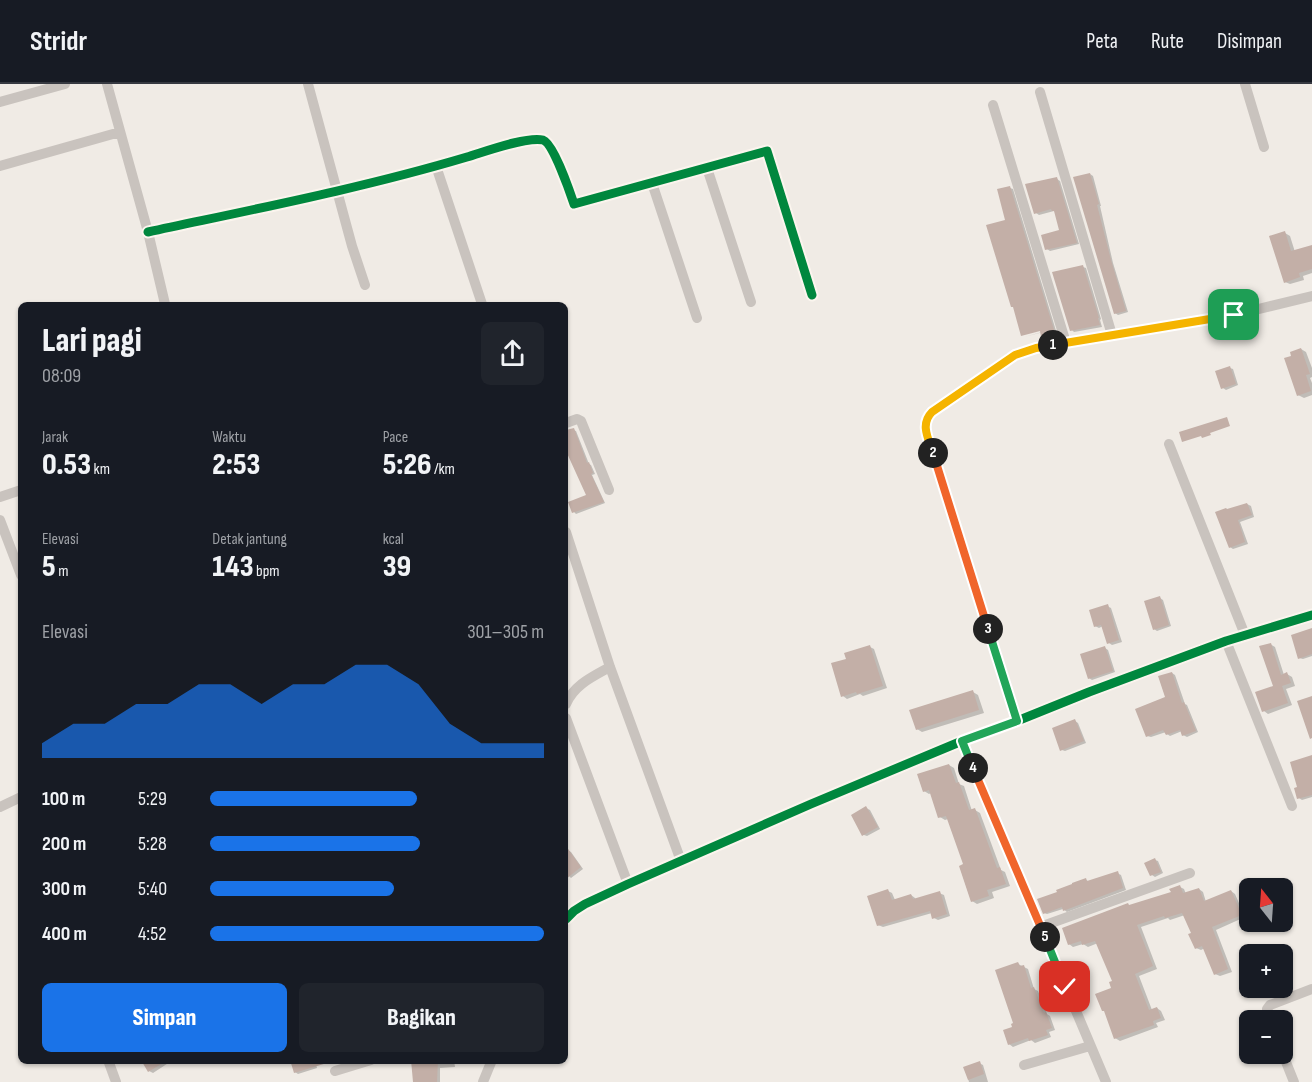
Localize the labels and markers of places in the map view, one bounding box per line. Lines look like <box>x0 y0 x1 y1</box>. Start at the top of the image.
pin <box>1208 289 1259 340</box>
pin: 1 <box>1038 330 1068 360</box>
pin: 2 <box>918 438 948 468</box>
pin: 3 <box>973 614 1003 644</box>
pin: 4 <box>958 753 988 783</box>
pin: 5 <box>1030 922 1060 952</box>
pin <box>1039 961 1090 1012</box>

